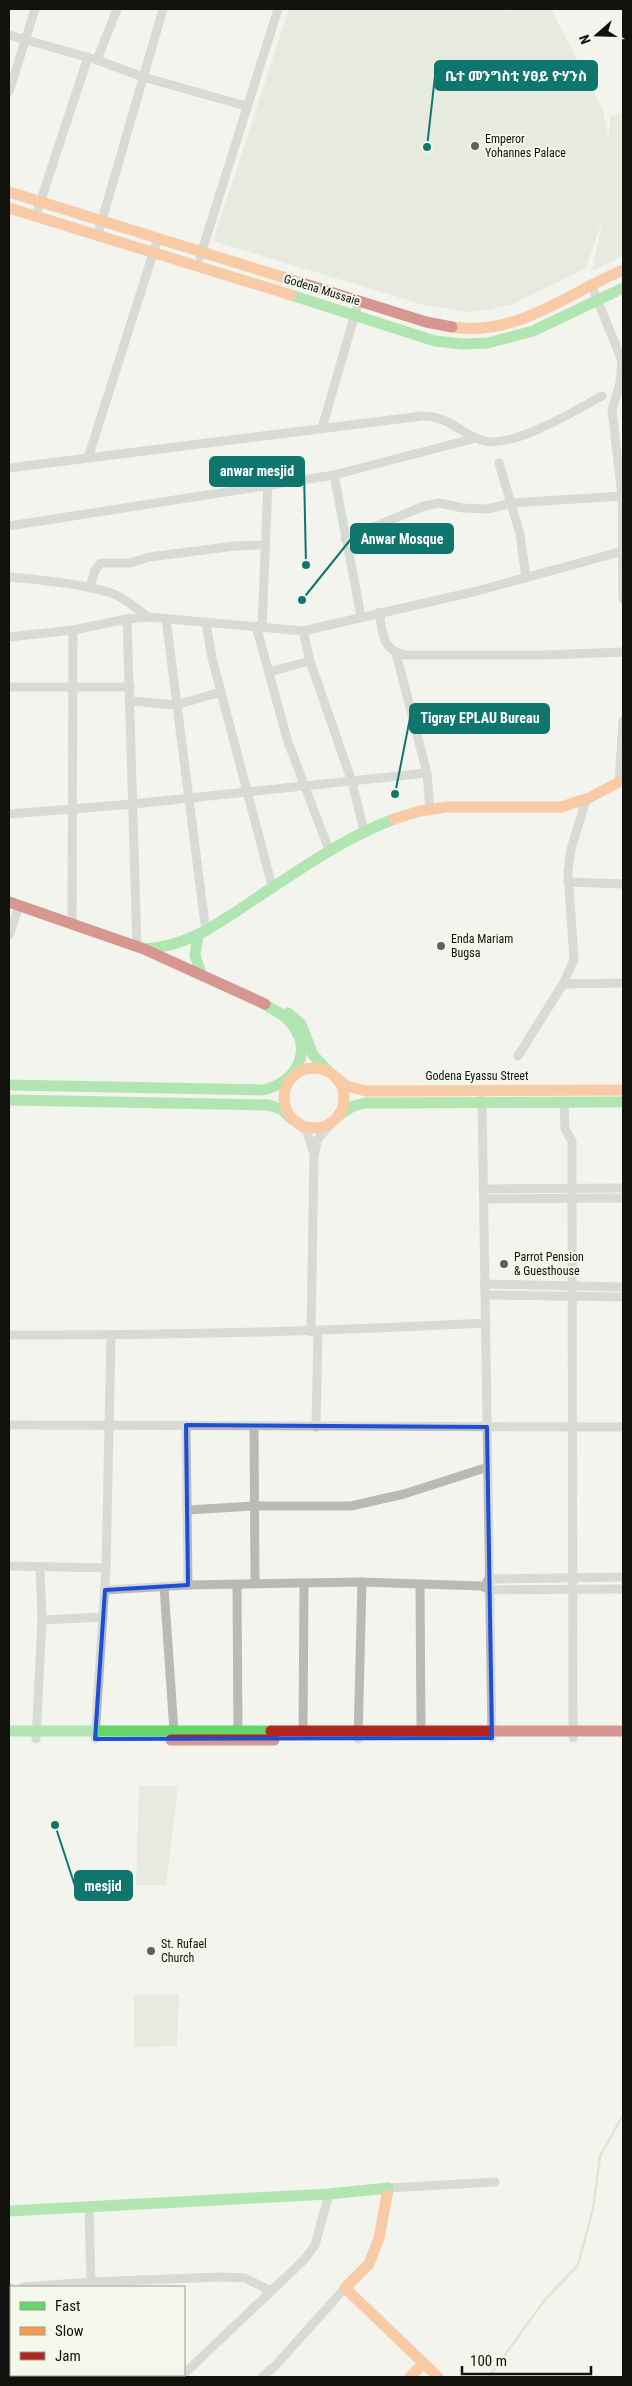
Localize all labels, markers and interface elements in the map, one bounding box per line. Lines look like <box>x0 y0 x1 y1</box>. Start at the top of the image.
north arrow <box>572 10 622 60</box>
text: N <box>576 33 594 46</box>
callout: ቤተ መንግስቲ ሃፀይ ዮሃንስ <box>435 61 597 90</box>
text: ቤተ መንግስቲ ሃፀይ ዮሃንስ <box>445 68 587 84</box>
place label: Emperor Yohannes Palace <box>485 132 566 160</box>
marker: Emperor Yohannes Palace <box>469 140 481 152</box>
street label: Godena Mussaie <box>282 272 362 308</box>
callout: anwar mesjid <box>210 457 304 486</box>
text: anwar mesjid <box>220 463 294 479</box>
callout: Anwar Mosque <box>351 524 453 553</box>
text: Anwar Mosque <box>361 531 444 547</box>
callout: Tigray EPLAU Bureau <box>410 704 549 733</box>
text: Tigray EPLAU Bureau <box>420 710 540 726</box>
place label: Enda Mariam Bugsa <box>451 932 513 960</box>
marker: Enda Mariam Bugsa <box>435 940 447 952</box>
street label: Godena Eyassu Street <box>425 1069 529 1083</box>
place label: Parrot Pension & Guesthouse <box>514 1250 584 1278</box>
marker: Parrot Pension & Guesthouse <box>498 1258 510 1270</box>
callout: mesjid <box>75 1871 132 1900</box>
text: mesjid <box>84 1878 122 1894</box>
place label: St. Rufael Church <box>161 1937 207 1965</box>
marker: St. Rufael Church <box>145 1945 157 1957</box>
legend <box>10 2286 185 2376</box>
text: Fast <box>55 2297 80 2315</box>
text: Slow <box>55 2322 84 2340</box>
scale bar <box>462 2344 591 2376</box>
text: Jam <box>55 2347 81 2365</box>
text: 100 m <box>470 2352 507 2370</box>

